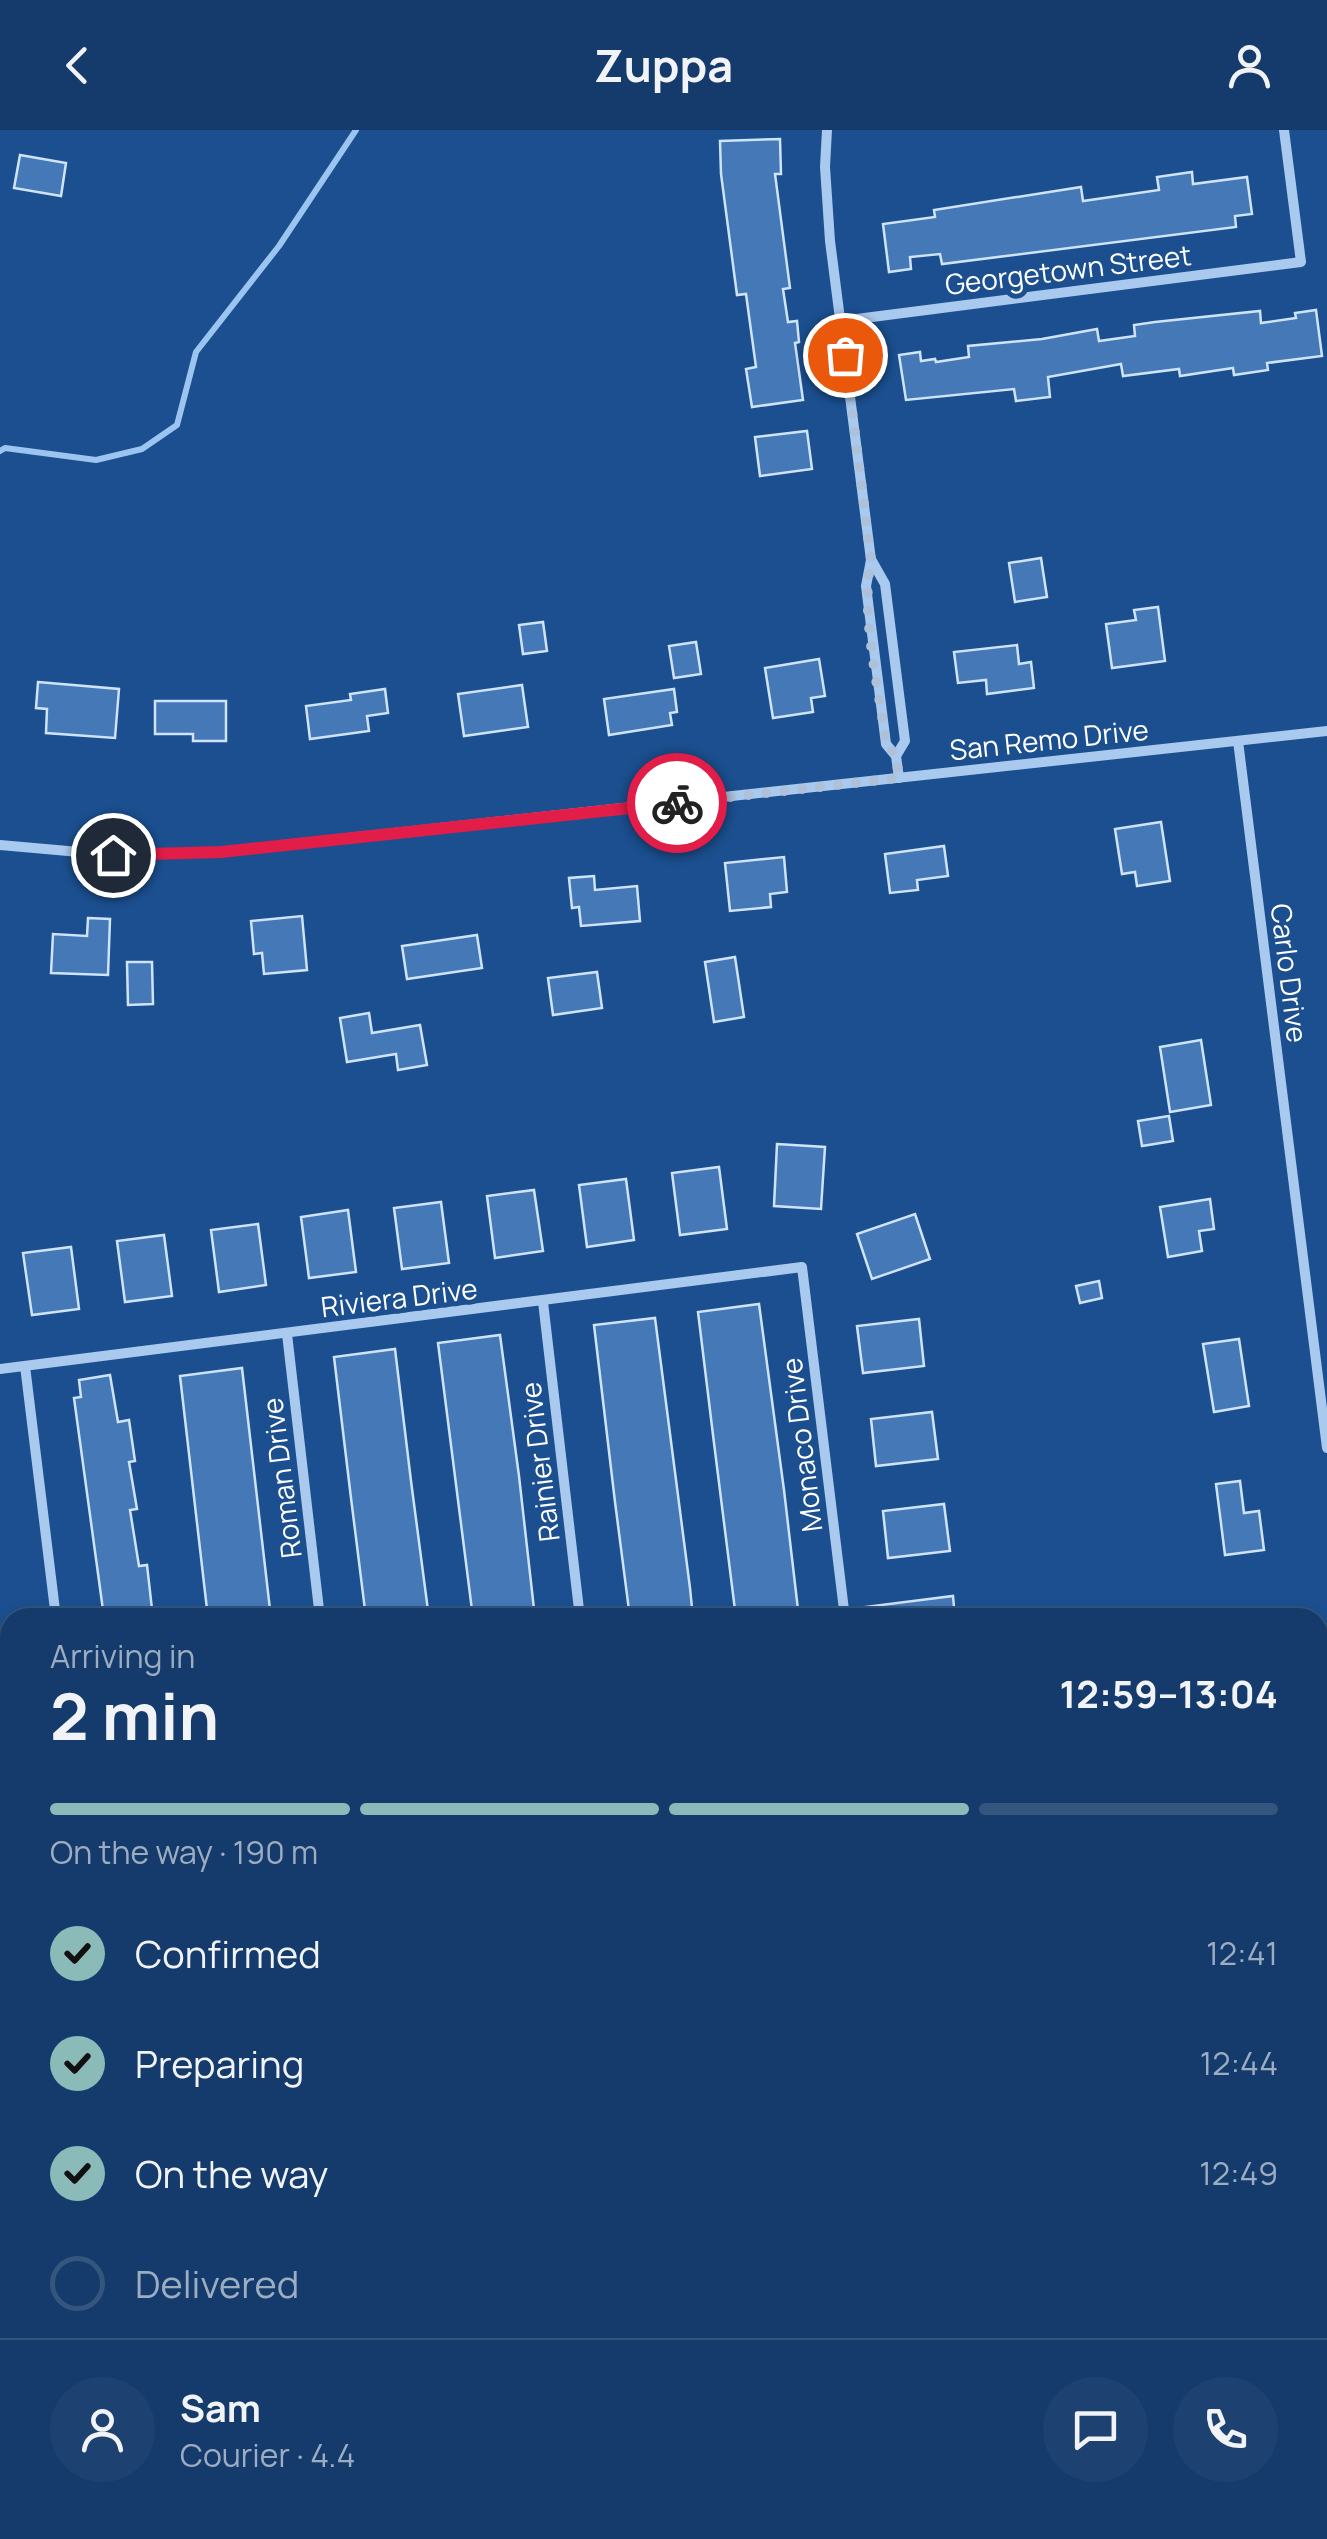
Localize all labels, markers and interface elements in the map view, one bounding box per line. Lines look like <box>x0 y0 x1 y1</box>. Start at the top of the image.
text: Zuppa <box>594 34 733 96</box>
icon: back <box>50 38 105 93</box>
icon: person <box>1222 38 1277 93</box>
street label: Georgetown Street <box>943 235 1193 303</box>
pin <box>803 313 888 398</box>
icon: bag <box>818 328 873 383</box>
street label: San Remo Drive <box>948 710 1150 768</box>
courier <box>627 753 727 853</box>
icon: bike <box>650 776 705 831</box>
pin <box>71 813 156 898</box>
icon: home <box>86 828 141 883</box>
street label: Carlo Drive <box>1263 901 1317 1045</box>
street label: Riviera Drive <box>319 1269 479 1325</box>
street label: Monaco Drive <box>771 1356 831 1534</box>
street label: Rainier Drive <box>510 1380 568 1544</box>
street label: Roman Drive <box>252 1396 310 1560</box>
text: Arriving in <box>50 1634 195 1678</box>
text: 12:59–13:04 <box>1060 1667 1278 1719</box>
text: 2 min <box>50 1671 219 1760</box>
text: On the way · 190 m <box>50 1830 318 1874</box>
icon: check <box>50 1926 105 1981</box>
text: Confirmed <box>135 1927 321 1979</box>
text: 12:41 <box>1206 1931 1278 1975</box>
icon: check <box>50 2036 105 2091</box>
text: Preparing <box>135 2037 304 2089</box>
text: 12:44 <box>1200 2041 1278 2085</box>
icon: check <box>50 2146 105 2201</box>
text: On the way <box>135 2147 328 2199</box>
text: 12:49 <box>1199 2151 1278 2195</box>
text: Delivered <box>135 2257 299 2309</box>
button: person <box>50 2377 155 2482</box>
button: chat <box>1043 2377 1148 2482</box>
button: phone <box>1173 2377 1278 2482</box>
text: Sam <box>180 2381 261 2433</box>
text: Courier · 4.4 <box>180 2433 355 2477</box>

